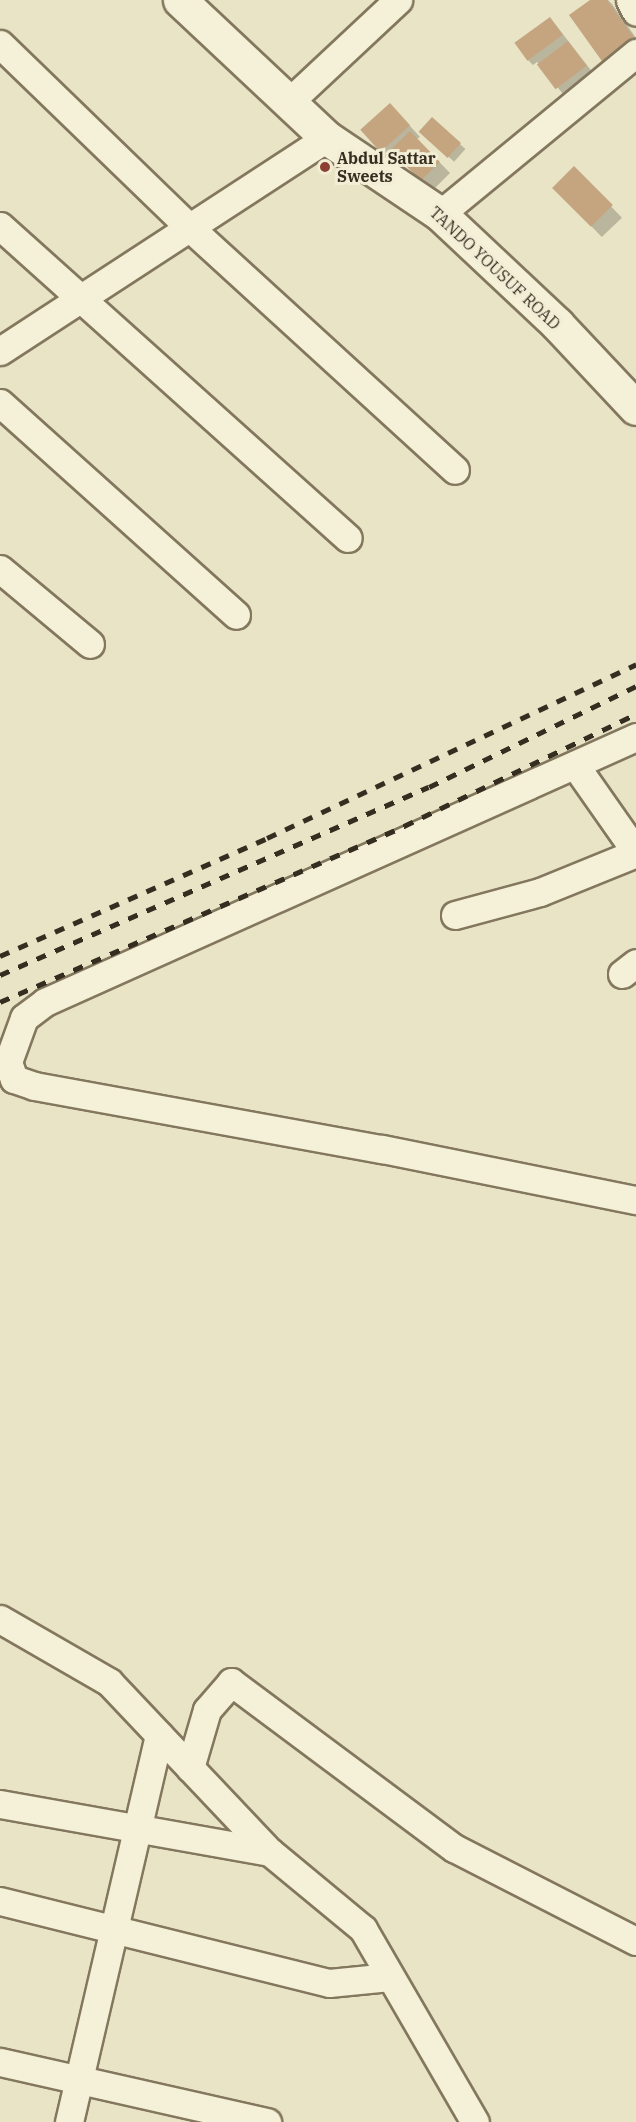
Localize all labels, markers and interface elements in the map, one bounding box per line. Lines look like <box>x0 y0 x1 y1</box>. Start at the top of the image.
place label: Abdul Sattar Sweets <box>337 148 436 186</box>
marker: Abdul Sattar Sweets <box>318 160 332 174</box>
street label: TANDO YOUSUF ROAD <box>426 203 564 333</box>

